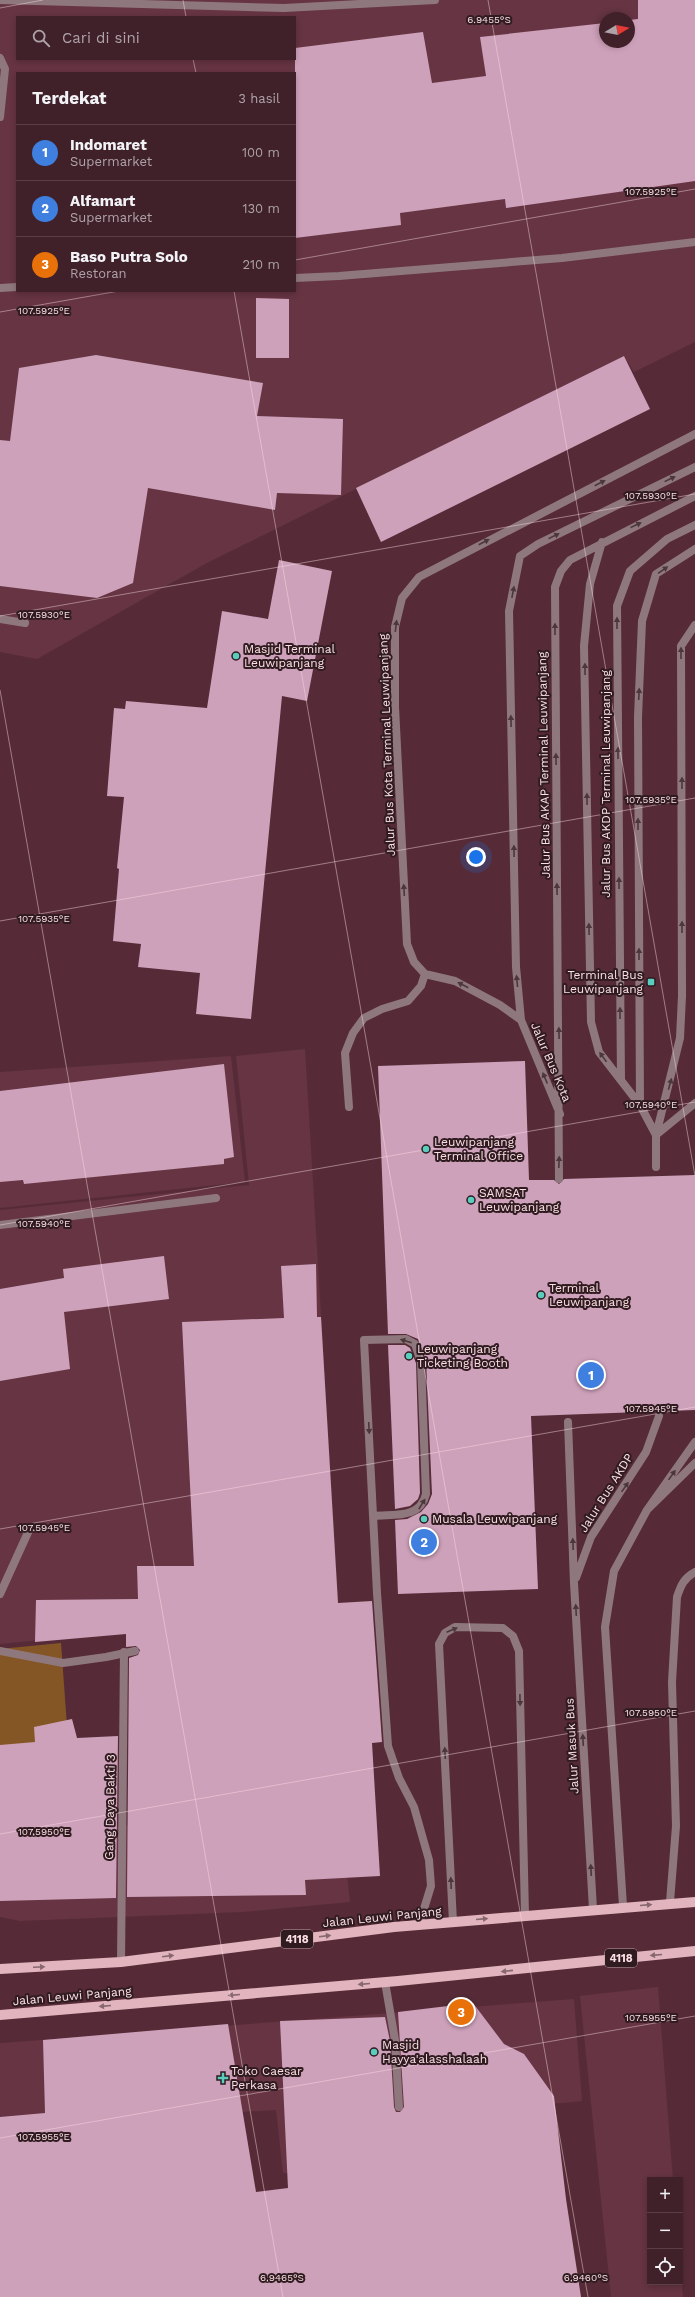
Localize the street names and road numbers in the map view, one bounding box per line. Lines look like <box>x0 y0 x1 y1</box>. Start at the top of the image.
street label: Jalur Bus Kota Terminal Leuwipanjang <box>376 633 398 856</box>
street label: Jalur Bus AKAP Terminal Leuwipanjang <box>535 651 553 879</box>
street label: Jalur Bus AKDP Terminal Leuwipanjang <box>599 670 613 898</box>
street label: Jalur Bus Kota <box>528 1020 574 1104</box>
street label: Jalur Bus AKDP <box>576 1451 636 1535</box>
street label: Jalur Masuk Bus <box>562 1698 582 1794</box>
street label: Gang Daya Bakti 3 <box>102 1754 118 1860</box>
street label: Jalan Leuwi Panjang <box>322 1904 443 1930</box>
road number: 4118 <box>281 1930 313 1948</box>
road number: 4118 <box>605 1949 637 1967</box>
street label: Jalan Leuwi Panjang <box>12 1984 133 2008</box>

